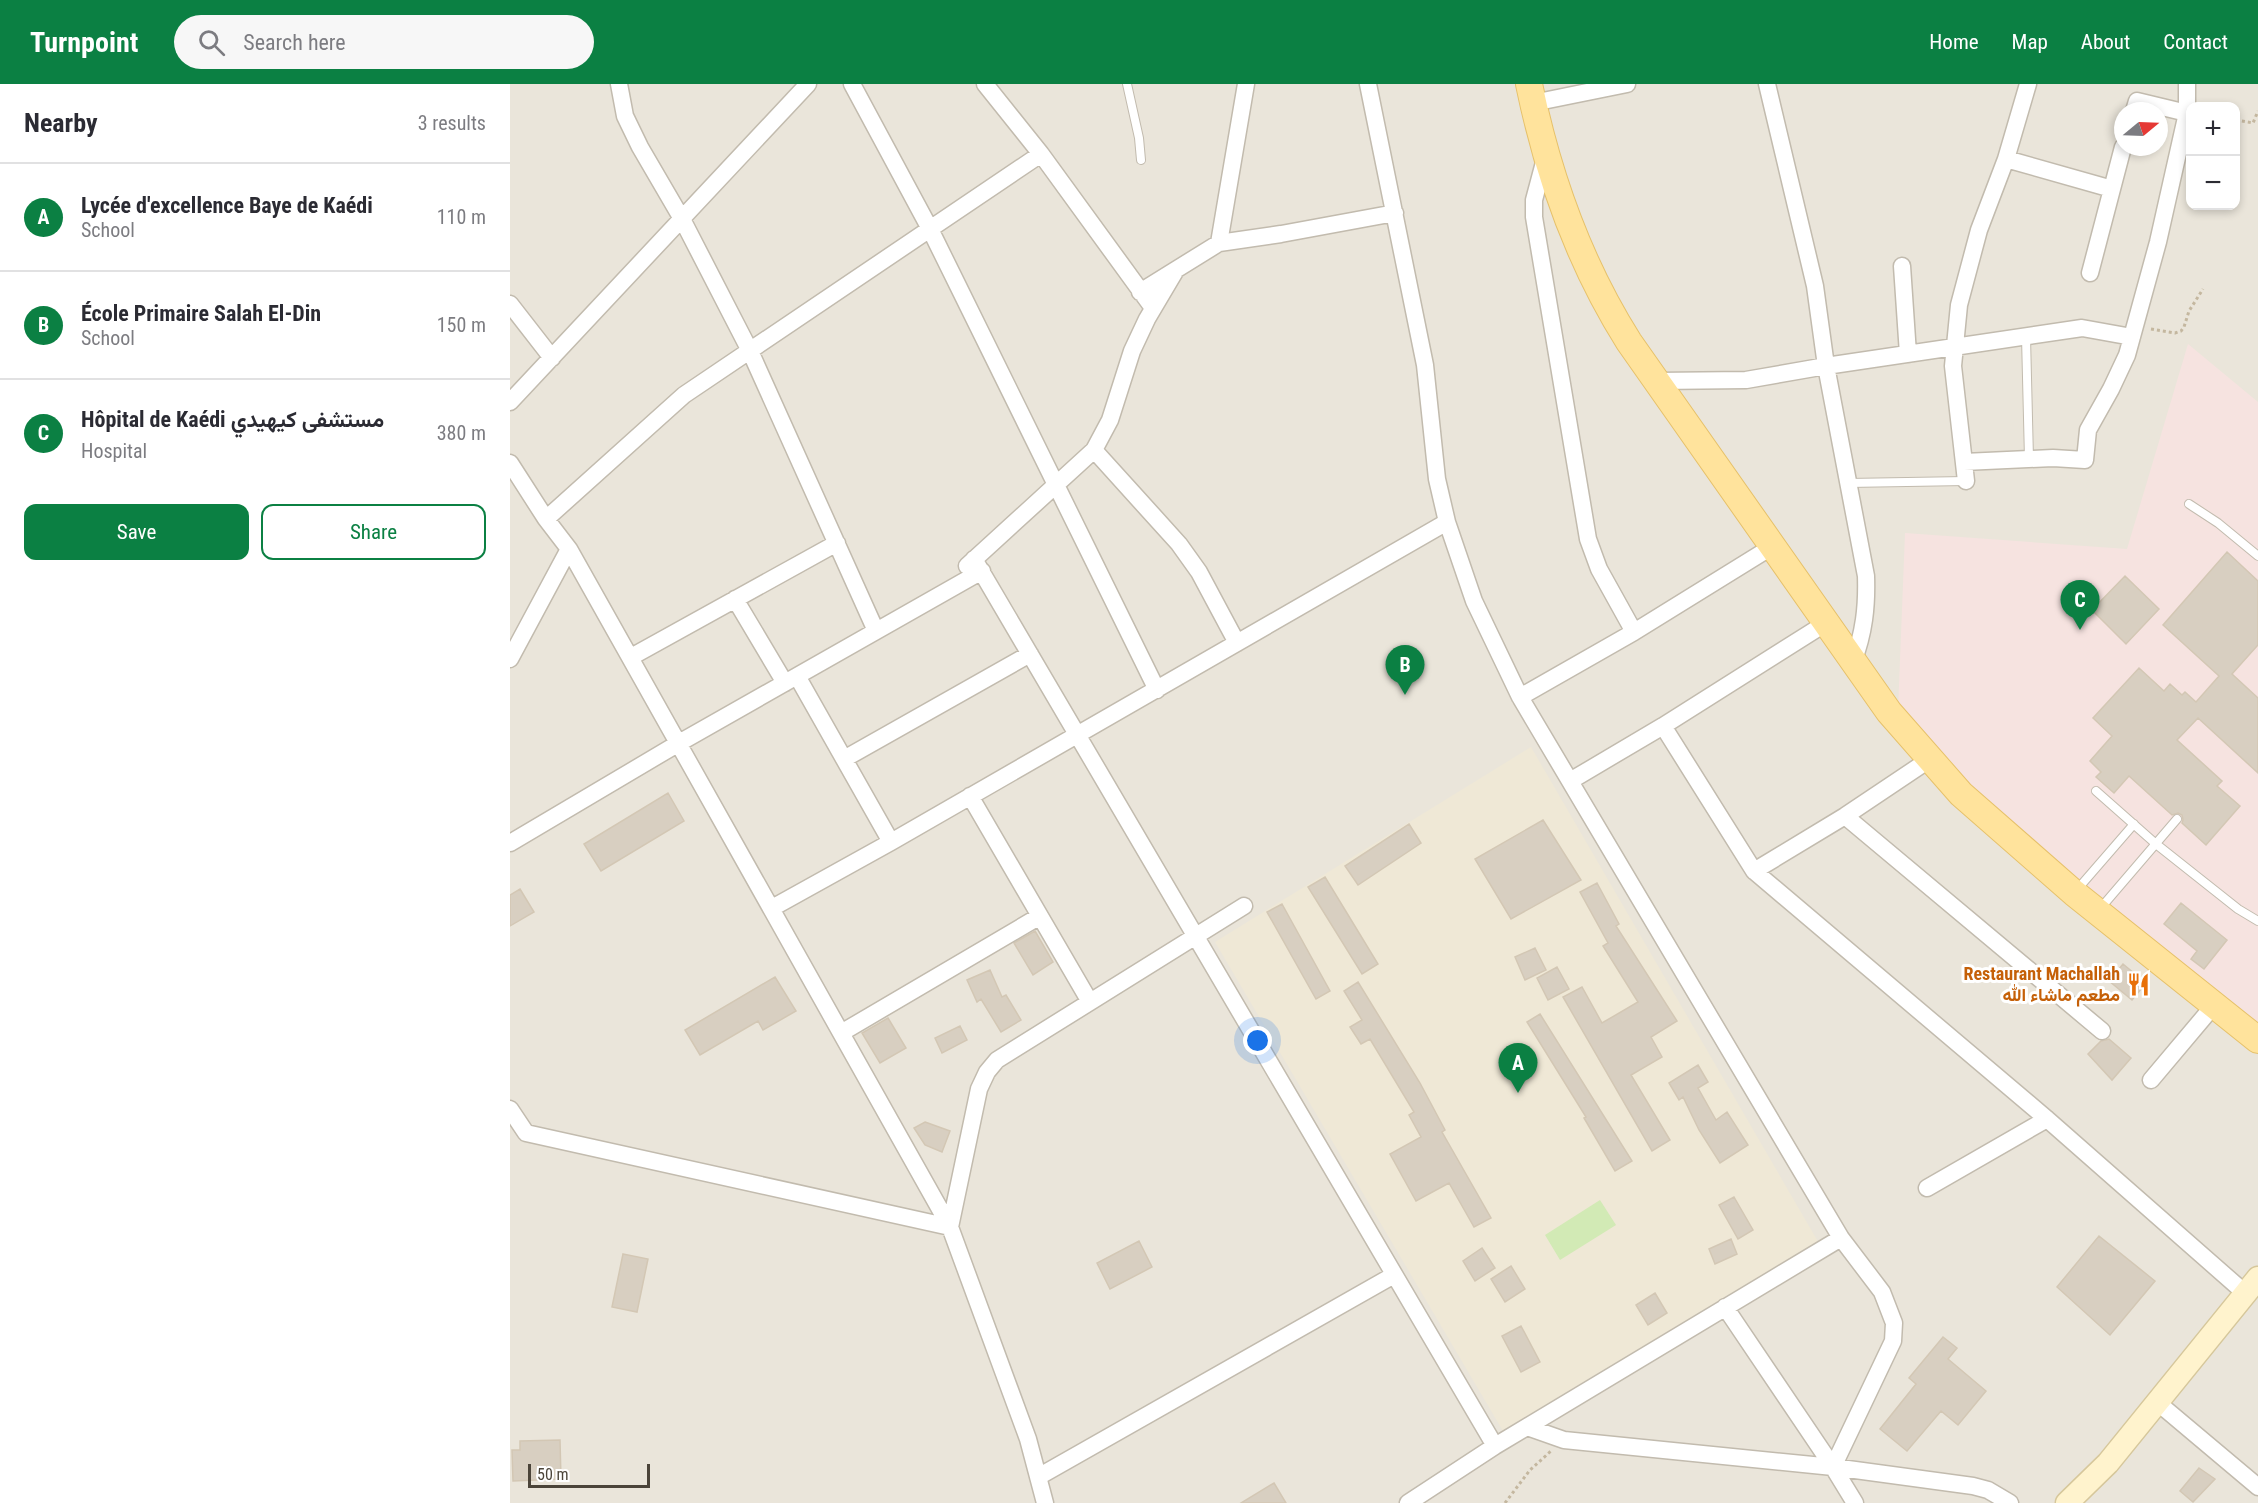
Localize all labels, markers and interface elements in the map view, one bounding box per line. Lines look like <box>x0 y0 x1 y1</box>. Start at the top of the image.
search box <box>174 15 594 69</box>
text: Turnpoint <box>30 26 138 59</box>
icon: search <box>195 26 228 59</box>
text: Search here <box>243 30 346 55</box>
text: Home <box>1929 30 1979 54</box>
text: Map <box>2012 30 2048 54</box>
text: About <box>2081 30 2130 54</box>
text: Contact <box>2163 30 2228 54</box>
north arrow <box>2114 102 2168 156</box>
map controls <box>2186 102 2240 210</box>
button: + <box>2186 102 2240 156</box>
text: Nearby <box>24 108 98 138</box>
text: 3 results <box>418 111 486 135</box>
button: − <box>2186 156 2240 210</box>
text: Lycée d'excellence Baye de Kaédi <box>81 193 373 218</box>
text: A <box>38 205 49 229</box>
text: 110 m <box>437 205 486 229</box>
text: School <box>81 218 135 242</box>
text: École Primaire Salah El-Din <box>81 301 321 326</box>
text: B <box>38 313 49 337</box>
text: 150 m <box>437 313 486 337</box>
text: School <box>81 326 135 350</box>
text: Hôpital de Kaédi مستشفى كيهيدي <box>81 407 384 432</box>
text: C <box>38 421 49 445</box>
text: 380 m <box>437 421 486 445</box>
text: Hospital <box>81 439 147 463</box>
button: Save <box>24 504 249 560</box>
button: Share <box>261 504 486 560</box>
pin: C <box>2060 580 2100 630</box>
pin: B <box>1386 646 1424 695</box>
place label: Restaurant Machallah مطعم ماشاء الله <box>1964 963 2120 1007</box>
restaurant icon: Restaurant Machallah مطعم ماشاء الله <box>2125 971 2151 997</box>
your location <box>1243 1026 1272 1055</box>
pin: A <box>1498 1044 1538 1093</box>
scale bar <box>528 1461 650 1488</box>
text: 50 m <box>537 1465 569 1484</box>

